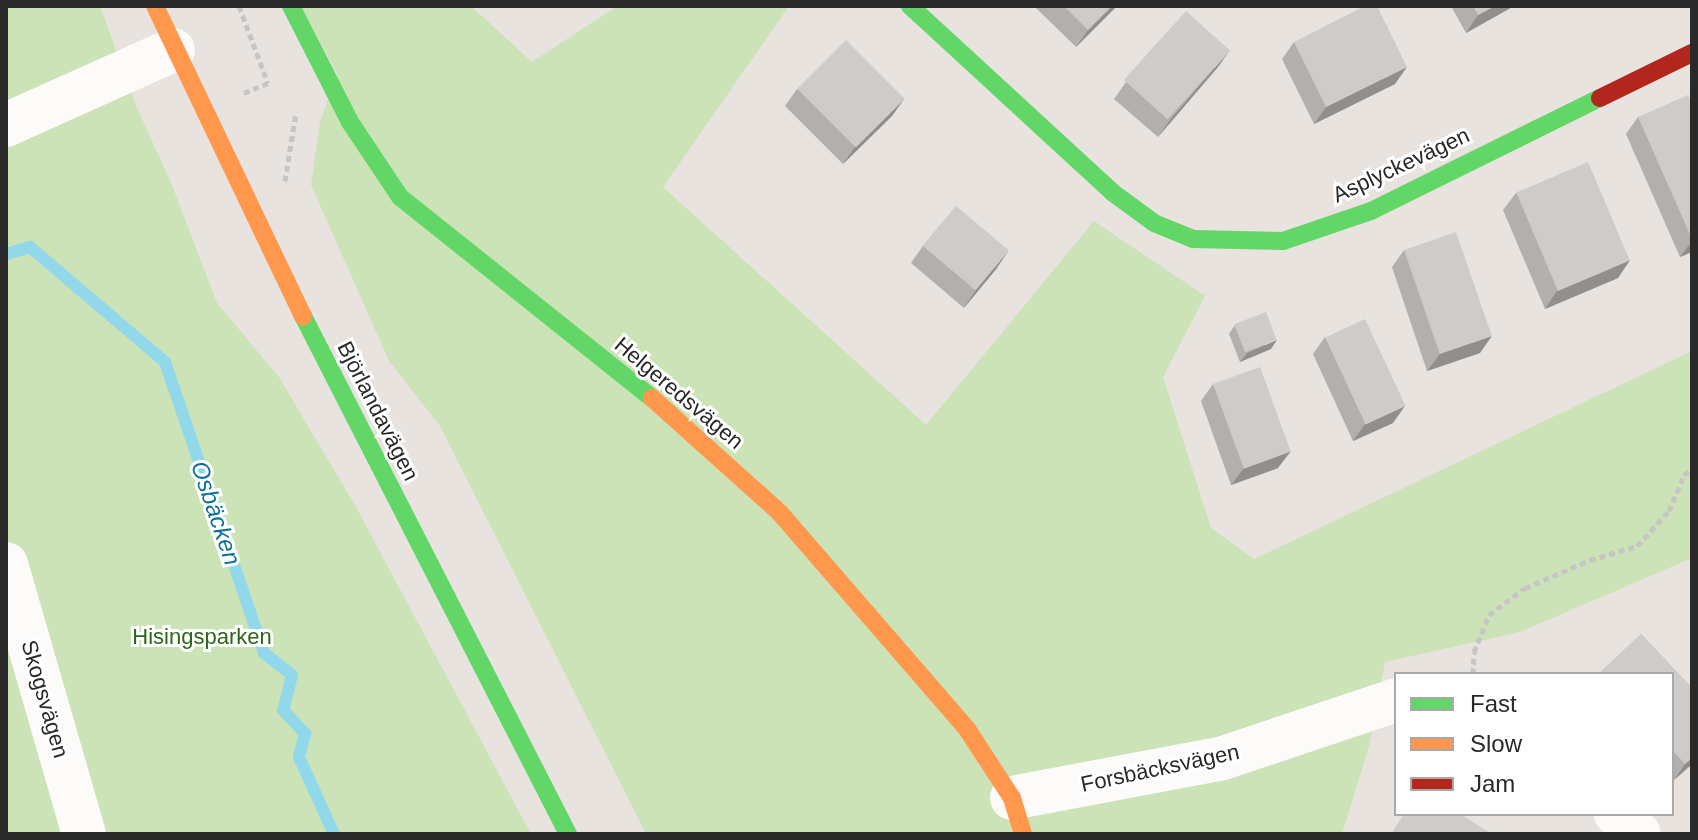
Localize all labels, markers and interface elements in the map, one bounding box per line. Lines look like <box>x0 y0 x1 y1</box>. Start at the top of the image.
street label: Asplyckevägen <box>1328 122 1474 208</box>
street label: Helgeredsvägen <box>609 331 749 455</box>
street label: Björlandavägen <box>332 337 424 485</box>
water label: Osbäcken <box>185 457 247 569</box>
park label: Hisingsparken <box>132 624 272 650</box>
street label: Skogsvägen <box>16 637 74 761</box>
legend <box>1394 672 1674 816</box>
text: Fast <box>1470 690 1517 717</box>
text: Slow <box>1470 730 1522 757</box>
street label: Forsbäcksvägen <box>1078 738 1242 798</box>
text: Jam <box>1470 770 1515 797</box>

